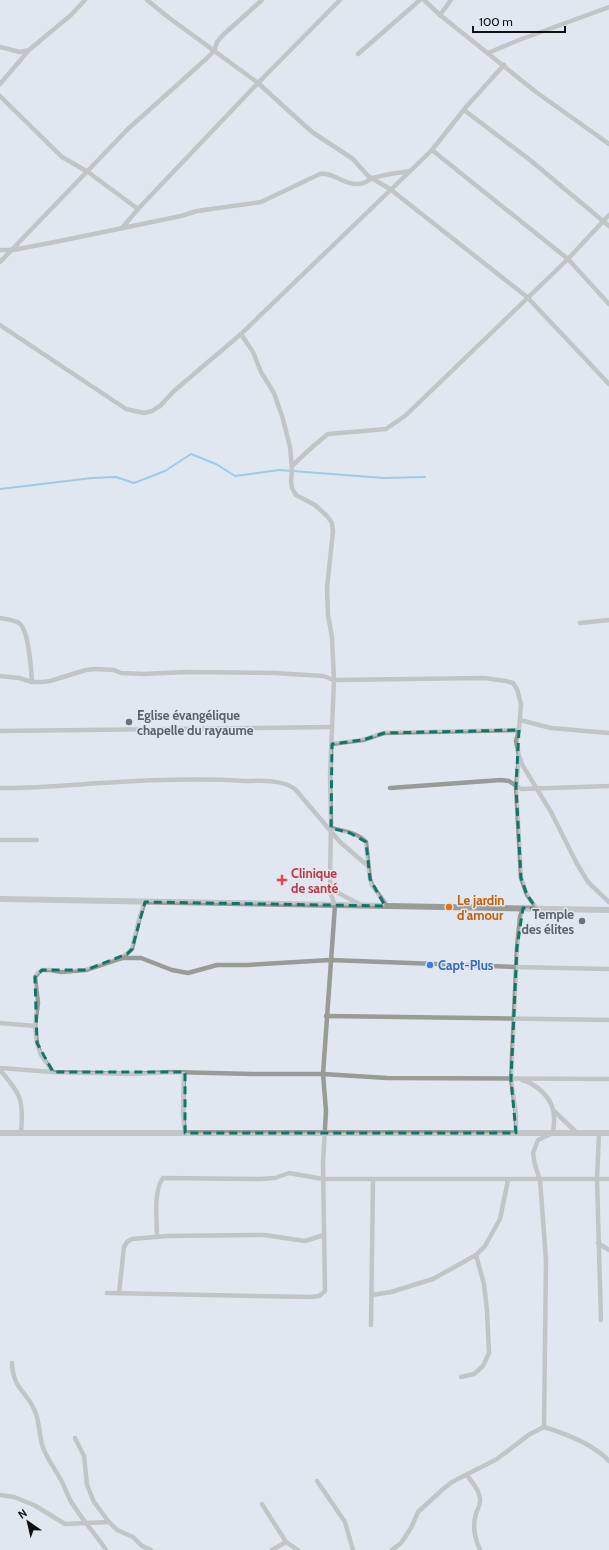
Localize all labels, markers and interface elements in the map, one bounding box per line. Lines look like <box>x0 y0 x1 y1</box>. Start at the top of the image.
scale bar <box>473 8 565 34</box>
text: 100 m <box>479 14 513 29</box>
place label: Eglise évangélique chapelle du rayaume <box>137 707 254 738</box>
marker: Eglise évangélique chapelle du rayaume <box>124 717 134 727</box>
place label: Clinique de santé <box>291 865 339 896</box>
marker: Clinique de santé <box>276 874 288 886</box>
place label: Le jardin d'amour <box>457 892 505 923</box>
marker: Le jardin d'amour <box>444 902 454 912</box>
place label: Temple des élites <box>522 906 574 937</box>
marker: Temple des élites <box>577 916 587 926</box>
place label: Capt-Plus <box>438 957 494 973</box>
marker: Capt-Plus <box>425 960 435 970</box>
north arrow <box>8 1502 48 1542</box>
text: N <box>15 1506 30 1522</box>

